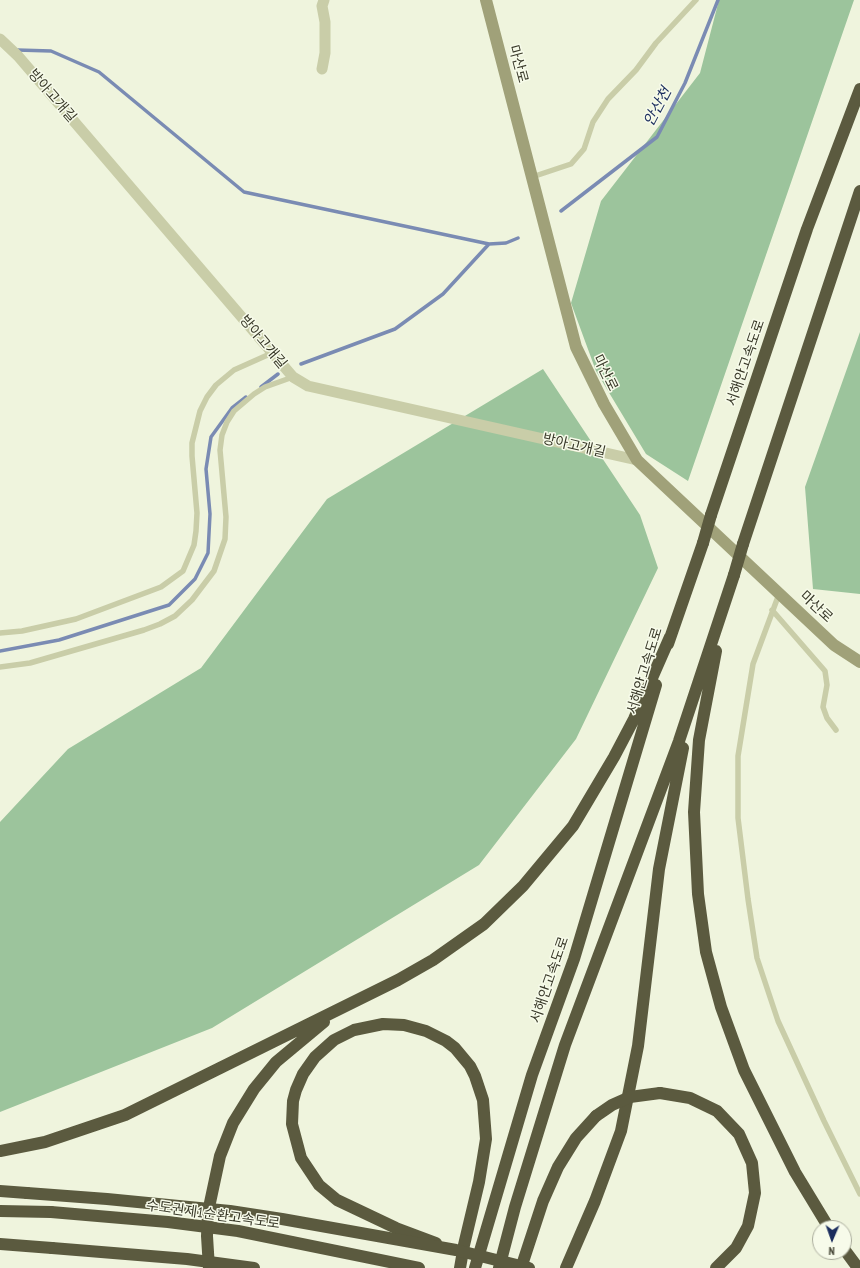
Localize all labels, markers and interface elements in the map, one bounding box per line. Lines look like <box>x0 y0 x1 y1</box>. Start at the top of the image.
street label: 마산로 <box>505 43 531 85</box>
street label: 방아고개길 <box>25 66 79 126</box>
water label: 안산천 <box>640 84 676 130</box>
street label: 방아고개길 <box>236 312 290 372</box>
street label: 서해안고속도로 <box>723 318 769 408</box>
street label: 마산로 <box>589 352 621 394</box>
street label: 방아고개길 <box>541 431 607 461</box>
street label: 마산로 <box>796 588 836 626</box>
street label: 서해안고속도로 <box>624 625 666 717</box>
street label: 서해안고속도로 <box>527 935 573 1025</box>
street label: 수도권제1순환고속도로 <box>145 1197 281 1233</box>
north arrow <box>812 1220 852 1260</box>
text: N <box>828 1244 835 1258</box>

